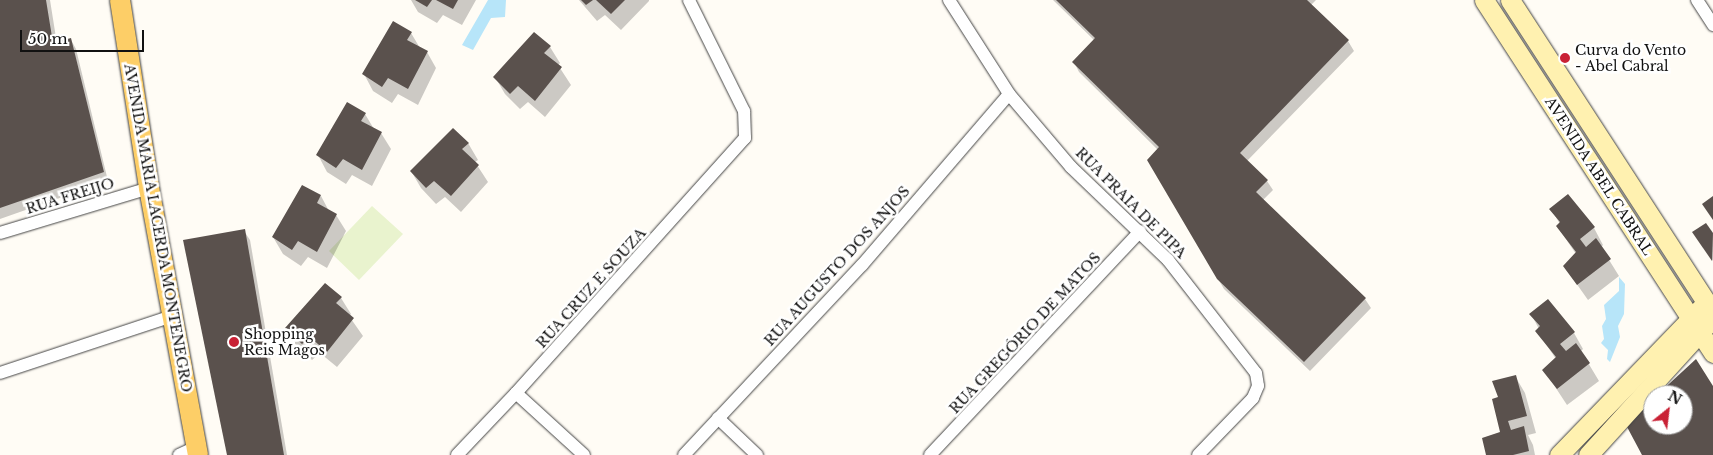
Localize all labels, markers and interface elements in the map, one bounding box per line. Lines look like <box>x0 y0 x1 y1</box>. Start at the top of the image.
scale bar <box>22 20 146 52</box>
text: 50 m <box>28 29 68 48</box>
place label: Curva do Vento - Abel Cabral <box>1575 42 1687 74</box>
marker: Curva do Vento - Abel Cabral <box>1559 52 1571 64</box>
street label: AVENIDA MARIA LACERDA MONTENEGRO <box>121 62 195 394</box>
street label: AVENIDA ABEL CABRAL <box>1541 93 1657 259</box>
street label: RUA PRAIA DE PIPA <box>1072 144 1190 262</box>
street label: RUA FREIJO <box>24 175 116 217</box>
street label: RUA AUGUSTO DOS ANJOS <box>760 182 914 350</box>
street label: RUA CRUZ E SOUZA <box>533 224 649 352</box>
street label: RUA GREGÓRIO DE MATOS <box>946 249 1104 417</box>
place label: Shopping Reis Magos <box>244 326 325 358</box>
marker: Shopping Reis Magos <box>228 336 240 348</box>
north arrow <box>1643 385 1693 435</box>
text: N <box>1665 387 1685 409</box>

